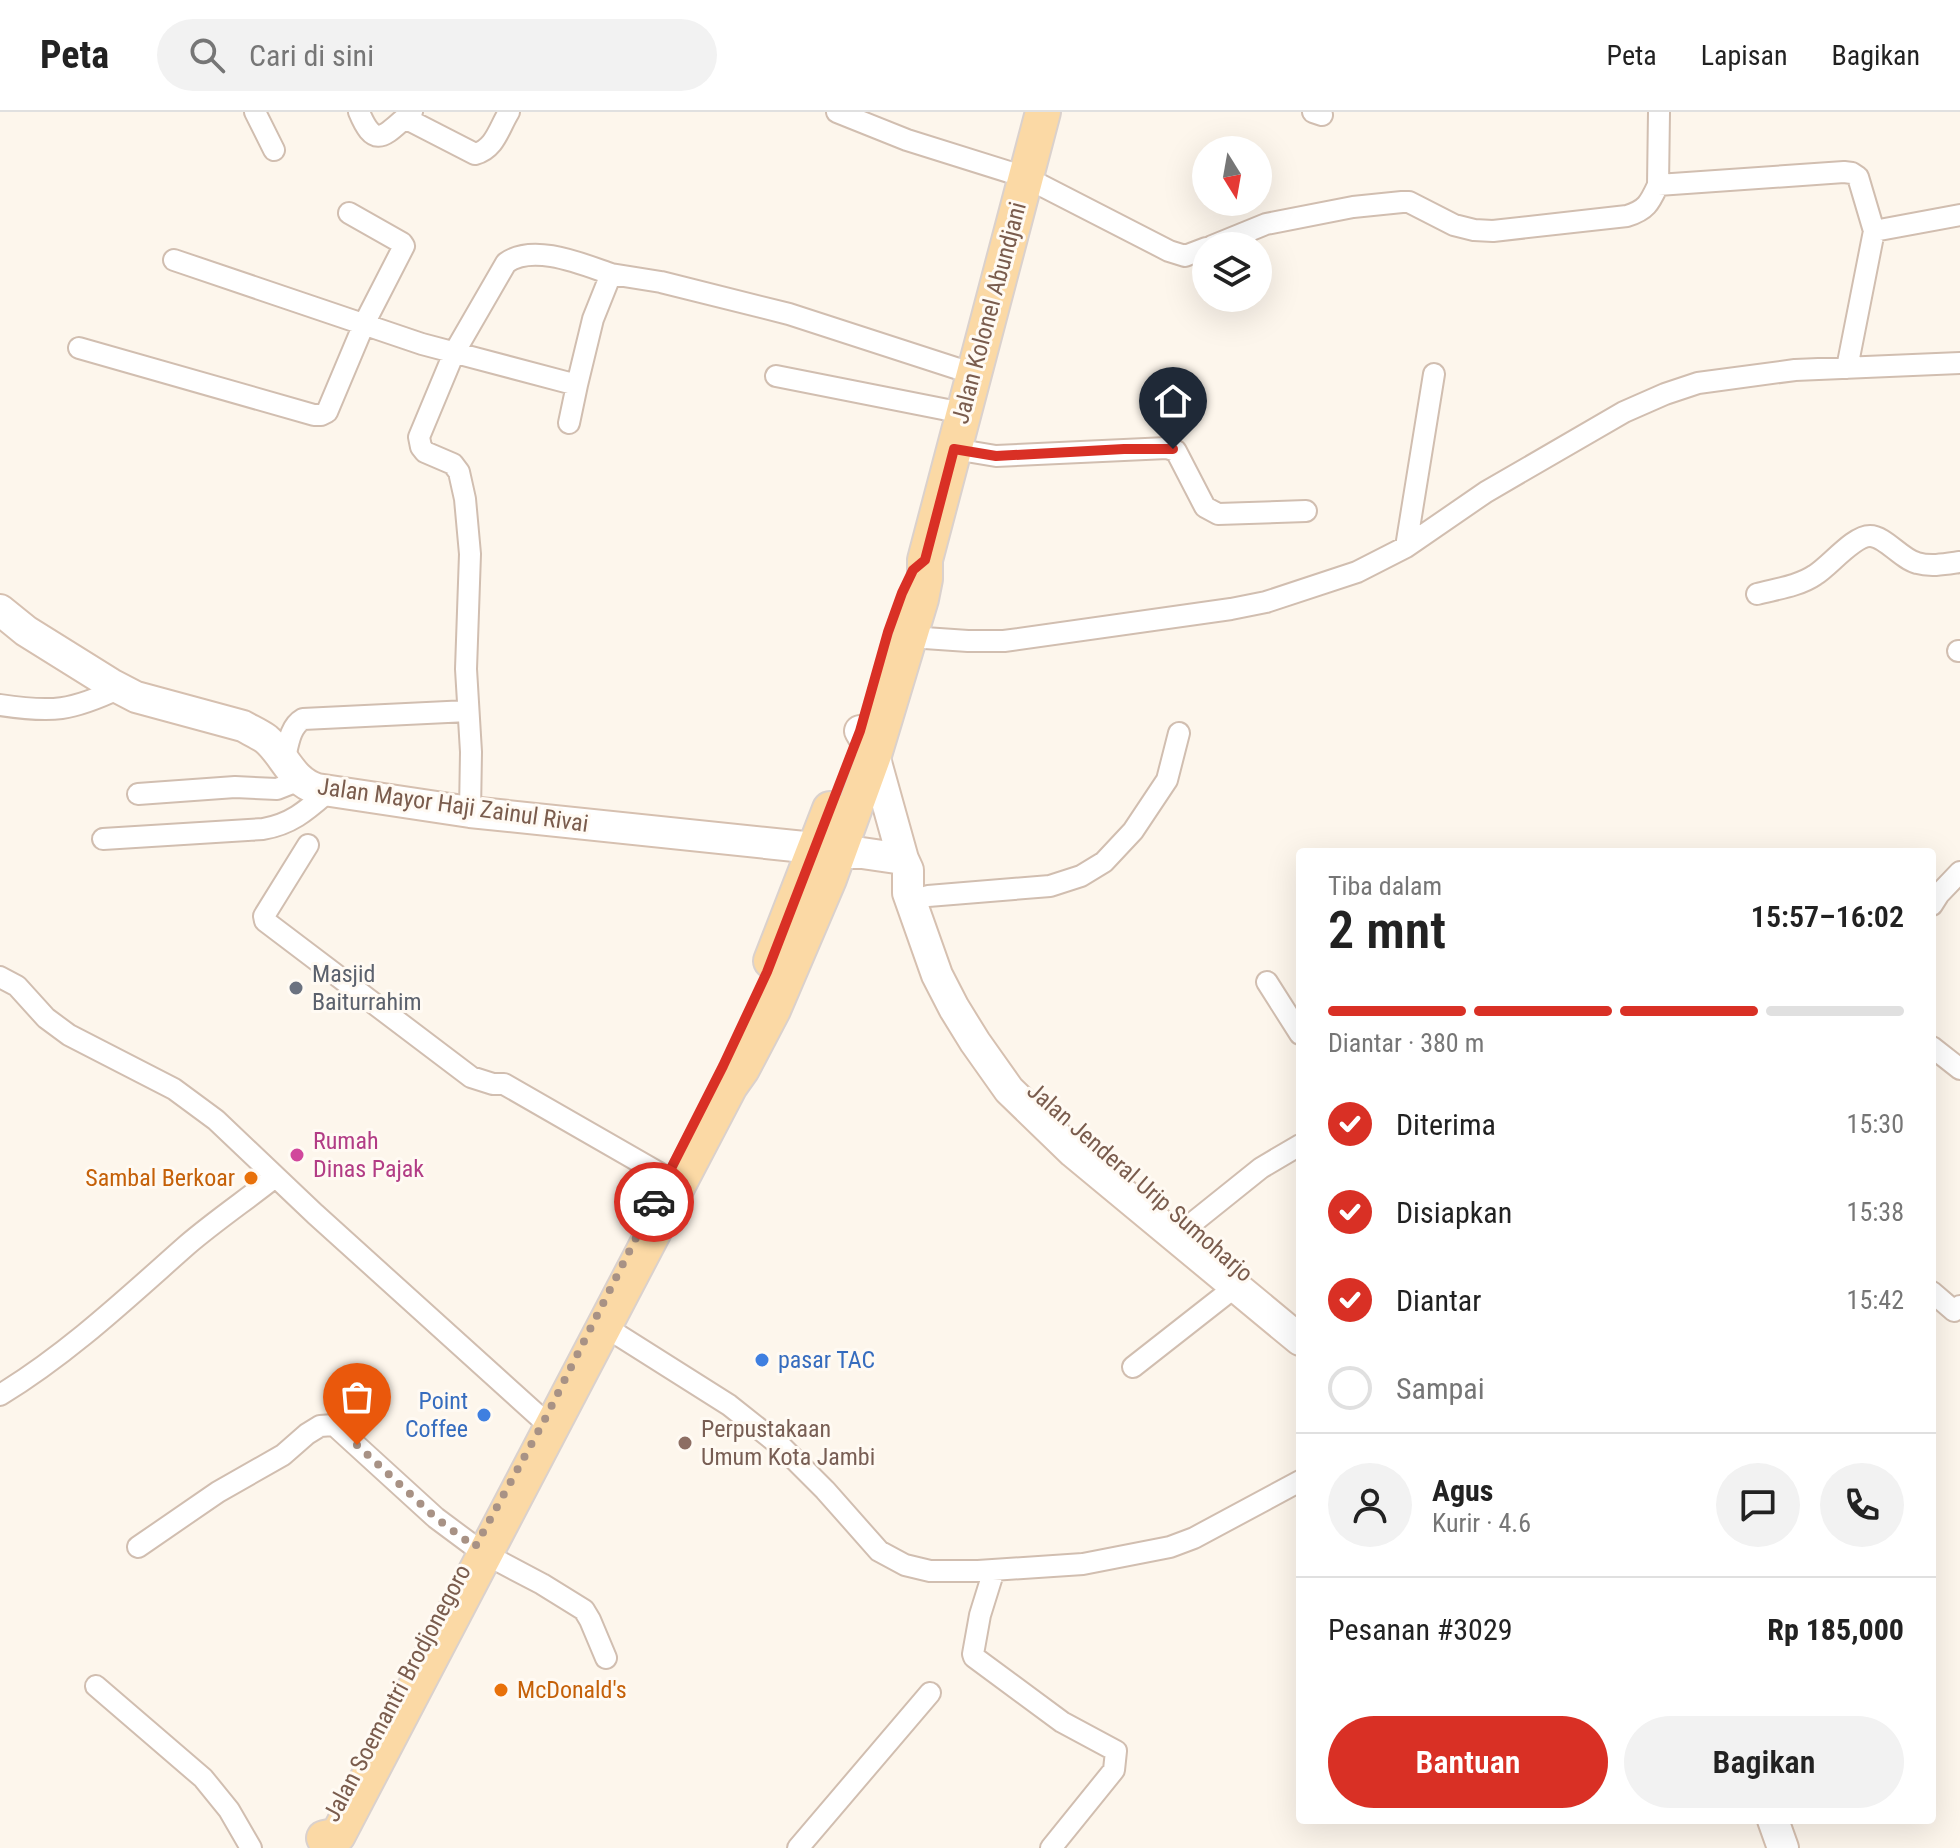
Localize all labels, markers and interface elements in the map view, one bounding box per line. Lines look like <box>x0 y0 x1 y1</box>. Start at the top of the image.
search box <box>157 19 717 91</box>
text: Peta <box>40 33 109 77</box>
icon: search <box>185 33 229 77</box>
text: Cari di sini <box>249 38 374 73</box>
text: Peta <box>1607 39 1657 72</box>
text: Lapisan <box>1701 39 1787 72</box>
text: Bagikan <box>1831 39 1920 72</box>
north arrow <box>1192 136 1272 216</box>
map controls <box>1192 136 1272 312</box>
street label: Jalan Kolonel Abundjani <box>946 199 1032 427</box>
button: layers <box>1192 232 1272 312</box>
pin <box>1139 367 1207 449</box>
icon: home <box>1151 379 1195 423</box>
street label: Jalan Mayor Haji Zainul Rivai <box>316 772 590 838</box>
text: Tiba dalam <box>1328 871 1442 901</box>
text: 15:57–16:02 <box>1751 899 1904 934</box>
text: 2 mnt <box>1328 900 1446 961</box>
place label: Masjid Baiturrahim <box>312 960 422 1016</box>
marker: Masjid Baiturrahim <box>287 979 305 997</box>
text: Diantar · 380 m <box>1328 1028 1484 1058</box>
street label: Jalan Jenderal Urip Sumoharjo <box>1021 1076 1259 1288</box>
icon: check <box>1328 1102 1372 1146</box>
text: Diterima <box>1396 1107 1496 1142</box>
text: 15:30 <box>1847 1109 1904 1139</box>
place label: Rumah Dinas Pajak <box>313 1127 424 1183</box>
marker: Rumah Dinas Pajak <box>288 1146 306 1164</box>
courier <box>614 1162 694 1242</box>
place label: Sambal Berkoar <box>85 1164 235 1192</box>
marker: Sambal Berkoar <box>242 1169 260 1187</box>
icon: car <box>632 1180 676 1224</box>
icon: check <box>1328 1190 1372 1234</box>
text: Disiapkan <box>1396 1195 1512 1230</box>
text: 15:38 <box>1847 1197 1904 1227</box>
icon: check <box>1328 1278 1372 1322</box>
text: Diantar <box>1396 1283 1481 1318</box>
text: 15:42 <box>1847 1285 1904 1315</box>
place label: pasar TAC <box>778 1346 875 1374</box>
marker: pasar TAC <box>753 1351 771 1369</box>
pin <box>323 1363 391 1445</box>
text: Sampai <box>1396 1371 1485 1406</box>
icon: bag <box>335 1375 379 1419</box>
place label: Point Coffee <box>405 1387 468 1443</box>
marker: Point Coffee <box>475 1406 493 1424</box>
place label: Perpustakaan Umum Kota Jambi <box>701 1415 875 1471</box>
marker: Perpustakaan Umum Kota Jambi <box>676 1434 694 1452</box>
button: person <box>1328 1463 1412 1547</box>
button: chat <box>1716 1463 1800 1547</box>
button: phone <box>1820 1463 1904 1547</box>
text: Agus <box>1432 1473 1493 1508</box>
text: Kurir · 4.6 <box>1432 1508 1531 1538</box>
street label: Jalan Soemantri Brodjonegoro <box>317 1560 477 1826</box>
text: Pesanan #3029 <box>1328 1612 1513 1647</box>
text: Rp 185,000 <box>1767 1612 1904 1647</box>
place label: McDonald's <box>517 1676 627 1704</box>
marker: McDonald's <box>492 1681 510 1699</box>
button: Bantuan <box>1328 1716 1608 1808</box>
button: Bagikan <box>1624 1716 1904 1808</box>

